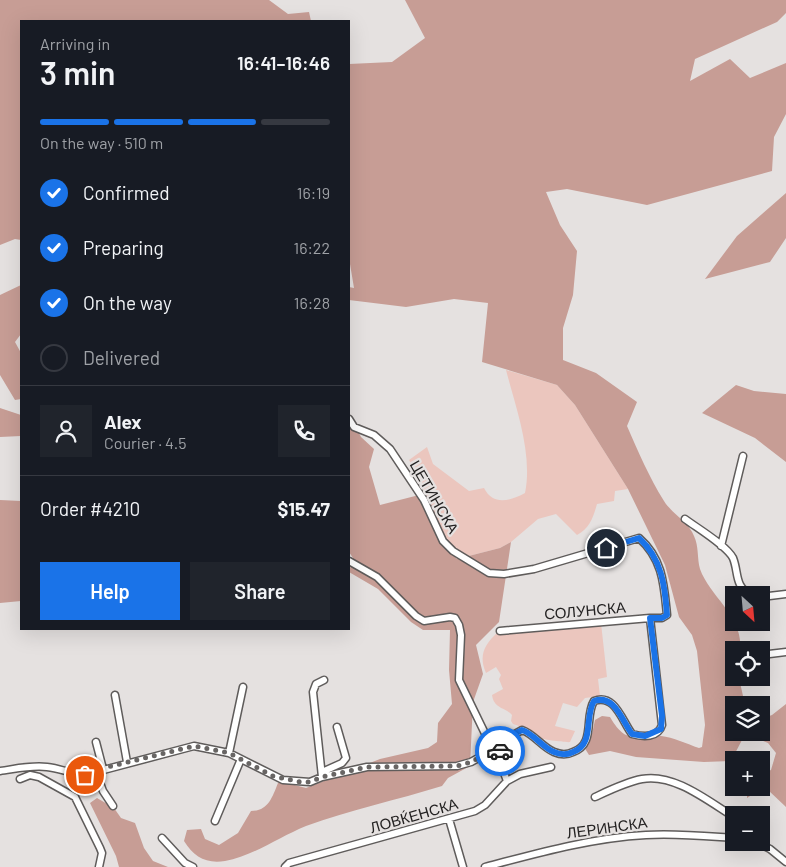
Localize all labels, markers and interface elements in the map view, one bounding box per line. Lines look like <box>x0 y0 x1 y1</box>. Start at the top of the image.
text: Arriving in <box>40 34 110 53</box>
text: 16:41–16:46 <box>237 51 330 74</box>
text: 3 min <box>40 53 116 91</box>
text: On the way · 510 m <box>40 133 163 152</box>
icon: check <box>40 179 68 207</box>
text: Confirmed <box>83 181 170 204</box>
text: 16:19 <box>297 183 330 202</box>
icon: check <box>40 234 68 262</box>
text: Preparing <box>83 236 164 259</box>
text: 16:22 <box>294 238 330 257</box>
icon: check <box>40 289 68 317</box>
text: On the way <box>83 291 172 314</box>
text: 16:28 <box>294 293 330 312</box>
text: Delivered <box>83 346 160 369</box>
button: person <box>40 405 92 457</box>
button: phone <box>278 405 330 457</box>
text: Alex <box>104 410 142 433</box>
text: Courier · 4.5 <box>104 433 187 452</box>
street label: ЦЕТИНСКА <box>407 457 463 536</box>
text: Order #4210 <box>40 497 140 520</box>
text: $15.47 <box>277 497 330 520</box>
pin <box>585 527 627 569</box>
icon: home <box>592 534 620 562</box>
button: Help <box>40 562 180 620</box>
button: Share <box>190 562 330 620</box>
north arrow <box>725 586 770 631</box>
map controls <box>725 586 770 851</box>
street label: СОЛУНСКА <box>543 597 626 623</box>
button: locate <box>725 641 770 686</box>
button: layers <box>725 696 770 741</box>
courier <box>475 726 525 776</box>
icon: car <box>486 737 514 765</box>
button: + <box>725 751 770 796</box>
pin <box>64 754 106 796</box>
icon: bag <box>71 761 99 789</box>
street label: ЛОВЌЕНСКА <box>368 794 460 836</box>
button: − <box>725 806 770 851</box>
street label: ЛЕРИНСКА <box>565 812 648 842</box>

